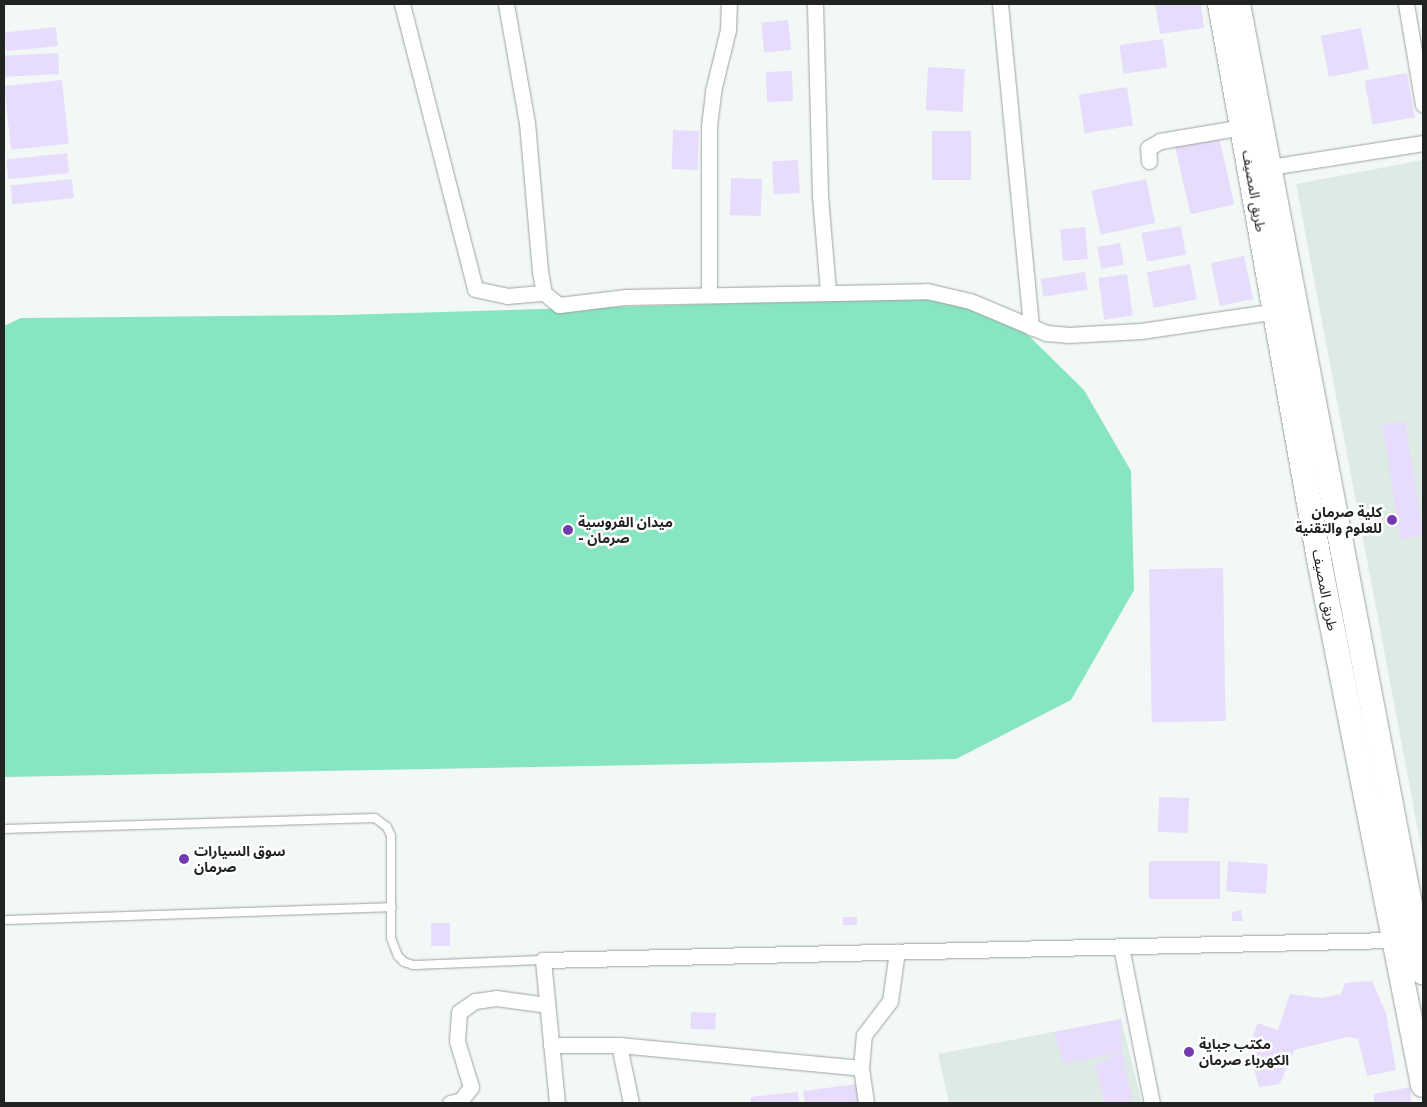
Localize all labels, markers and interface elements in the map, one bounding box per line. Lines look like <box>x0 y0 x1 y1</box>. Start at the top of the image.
street label: طريق المصيف <box>1239 149 1269 233</box>
place label: كلية صرمان للعلوم والتقنية <box>1295 504 1382 536</box>
place label: ميدان الفروسية - صرمان <box>578 514 673 546</box>
marker: كلية صرمان للعلوم والتقنية <box>1386 514 1398 526</box>
marker: ميدان الفروسية - صرمان <box>562 524 574 536</box>
street label: طريق المصيف <box>1309 548 1341 632</box>
place label: سوق السيارات صرمان <box>194 843 286 876</box>
marker: سوق السيارات صرمان <box>178 853 190 865</box>
place label: مكتب جباية الكهرباء صرمان <box>1199 1036 1289 1068</box>
marker: مكتب جباية الكهرباء صرمان <box>1183 1046 1195 1058</box>

